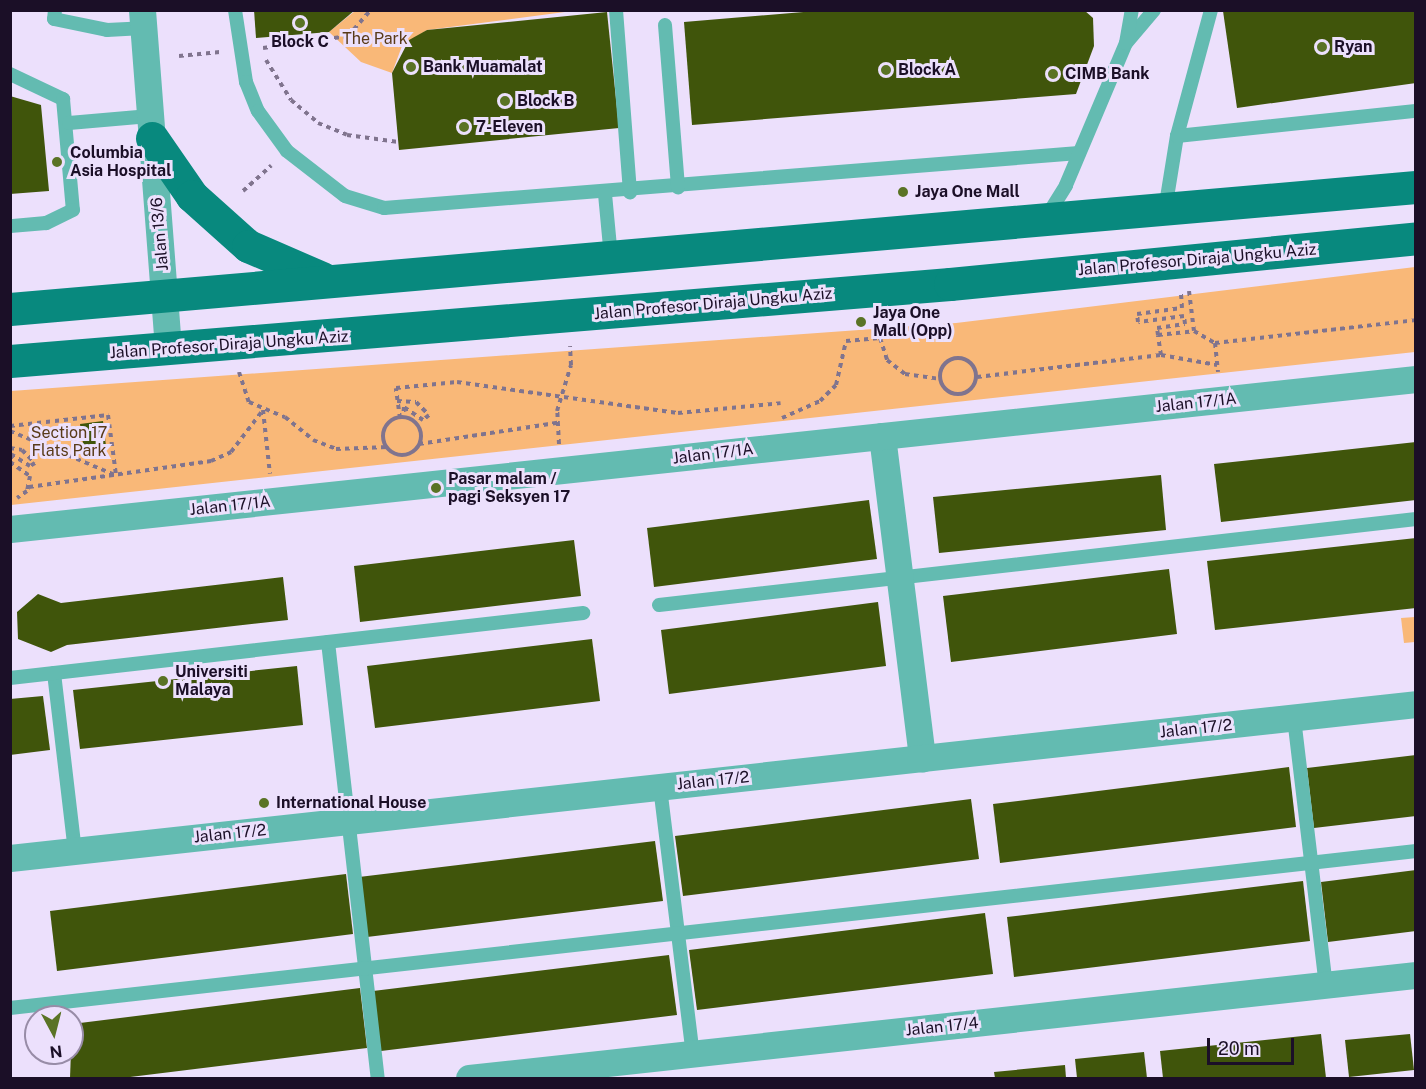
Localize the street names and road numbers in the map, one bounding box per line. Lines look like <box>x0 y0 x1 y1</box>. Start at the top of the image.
street label: Jalan 13/6 <box>147 196 173 272</box>
street label: Jalan Profesor Diraja Ungku Aziz <box>1077 240 1317 280</box>
street label: Jalan Profesor Diraja Ungku Aziz <box>593 284 833 324</box>
street label: Jalan Profesor Diraja Ungku Aziz <box>109 327 349 363</box>
street label: Jalan 17/1A <box>1155 389 1237 417</box>
street label: Jalan 17/1A <box>671 440 755 468</box>
street label: Jalan 17/1A <box>189 492 271 520</box>
street label: Jalan 17/2 <box>1159 716 1233 742</box>
street label: Jalan 17/2 <box>676 768 750 794</box>
street label: Jalan 17/2 <box>193 821 267 847</box>
street label: Jalan 17/4 <box>904 1014 980 1040</box>

